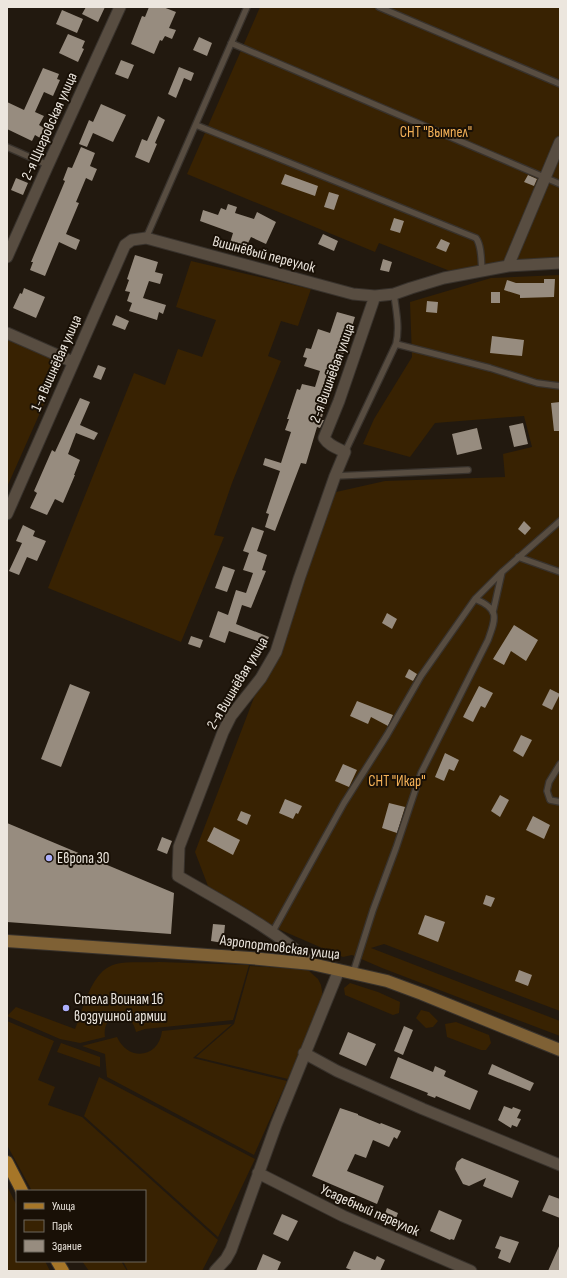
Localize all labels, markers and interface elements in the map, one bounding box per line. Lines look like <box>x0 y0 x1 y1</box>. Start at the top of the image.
street label: 2-я Щигровская улица <box>17 69 82 183</box>
park label: СНТ "Вымпел" <box>400 123 472 142</box>
street label: Вишнёвый переулок <box>210 232 318 277</box>
street label: 1-я Вишнёвая улица <box>27 312 86 414</box>
street label: 2-я Вишнёвая улица <box>306 321 359 425</box>
street label: 2-я Вишнёвая улица <box>202 633 273 733</box>
park label: СНТ "Икар" <box>368 772 426 791</box>
place label: Европа 30 <box>57 849 109 868</box>
marker: Европа 30 <box>44 853 54 863</box>
street label: Аэропортовская улица <box>218 931 341 964</box>
place label: Стела Воинам 16 воздушной армии <box>74 990 166 1026</box>
marker: Стела Воинам 16 воздушной армии <box>61 1003 71 1013</box>
street label: Усадебный переулок <box>317 1180 423 1241</box>
legend <box>16 1190 146 1262</box>
text: Улица <box>52 1199 76 1214</box>
text: Парк <box>52 1219 73 1234</box>
text: Здание <box>52 1239 82 1254</box>

